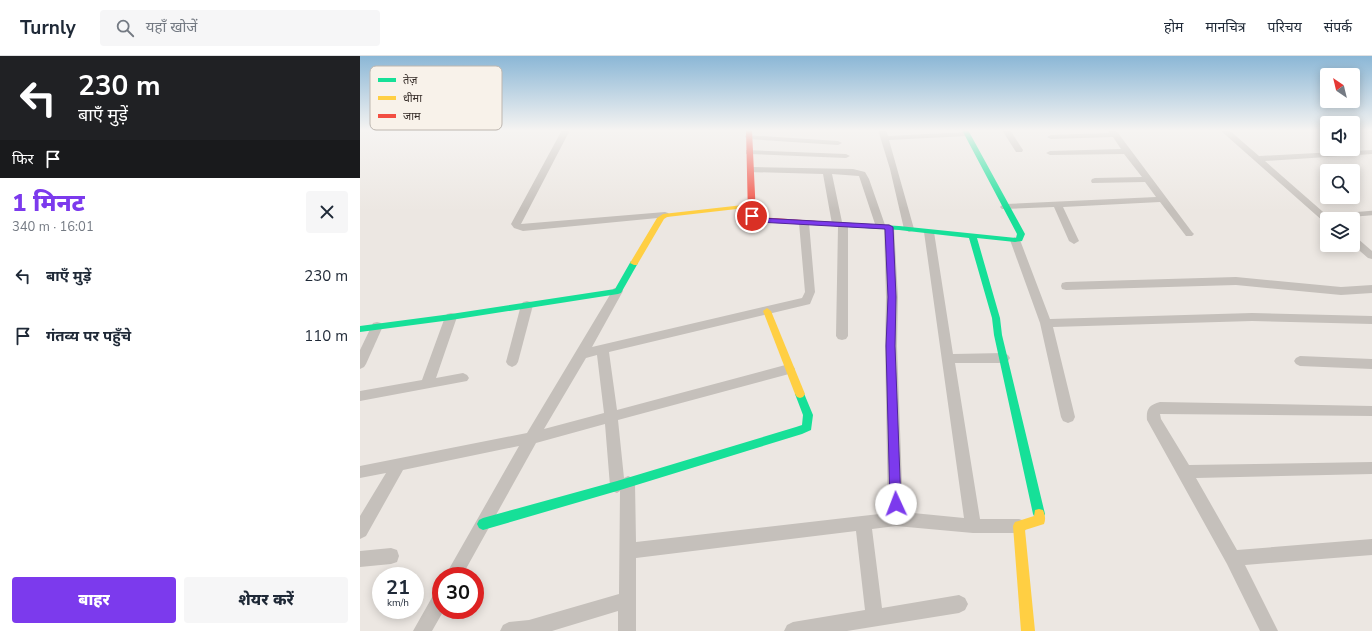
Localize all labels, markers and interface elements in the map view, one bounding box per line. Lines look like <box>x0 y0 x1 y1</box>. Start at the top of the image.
search box <box>100 10 380 46</box>
text: Turnly <box>20 15 76 41</box>
icon: search <box>114 17 136 39</box>
text: यहाँ खोजें <box>146 17 197 37</box>
text: होम <box>1164 18 1183 37</box>
text: मानचित्र <box>1205 18 1246 37</box>
text: परिचय <box>1268 18 1302 37</box>
text: संपर्क <box>1324 18 1352 37</box>
legend <box>370 66 502 130</box>
text: 230 m <box>78 67 161 105</box>
north arrow <box>1320 68 1360 108</box>
map controls <box>1320 68 1360 252</box>
icon: left <box>12 72 64 124</box>
text: तेज़ <box>403 73 418 88</box>
text: धीमा <box>403 91 422 106</box>
text: बाएँ मुड़ें <box>78 103 128 127</box>
text: जाम <box>403 109 421 124</box>
button: sound <box>1320 116 1360 156</box>
icon: arrive <box>42 148 64 170</box>
text: फिर <box>12 149 34 169</box>
button: search <box>1320 164 1360 204</box>
text: 1 मिनट <box>12 187 85 219</box>
button: close <box>306 191 348 233</box>
pin <box>735 199 769 233</box>
icon: arrive <box>741 205 763 227</box>
button: layers <box>1320 212 1360 252</box>
text: 340 m · 16:01 <box>12 218 94 236</box>
icon: left <box>12 265 34 287</box>
text: बाएँ मुड़ें <box>46 266 91 286</box>
text: 230 m <box>304 266 348 286</box>
icon: arrive <box>12 325 34 347</box>
text: गंतव्य पर पहुँचे <box>46 326 131 346</box>
text: 110 m <box>304 326 348 346</box>
position arrow <box>875 483 917 525</box>
speed limit sign: 30 <box>432 567 484 619</box>
text: 21 <box>386 574 410 601</box>
button: बाहर <box>12 577 176 623</box>
button: शेयर करें <box>184 577 348 623</box>
text: km/h <box>387 596 409 610</box>

